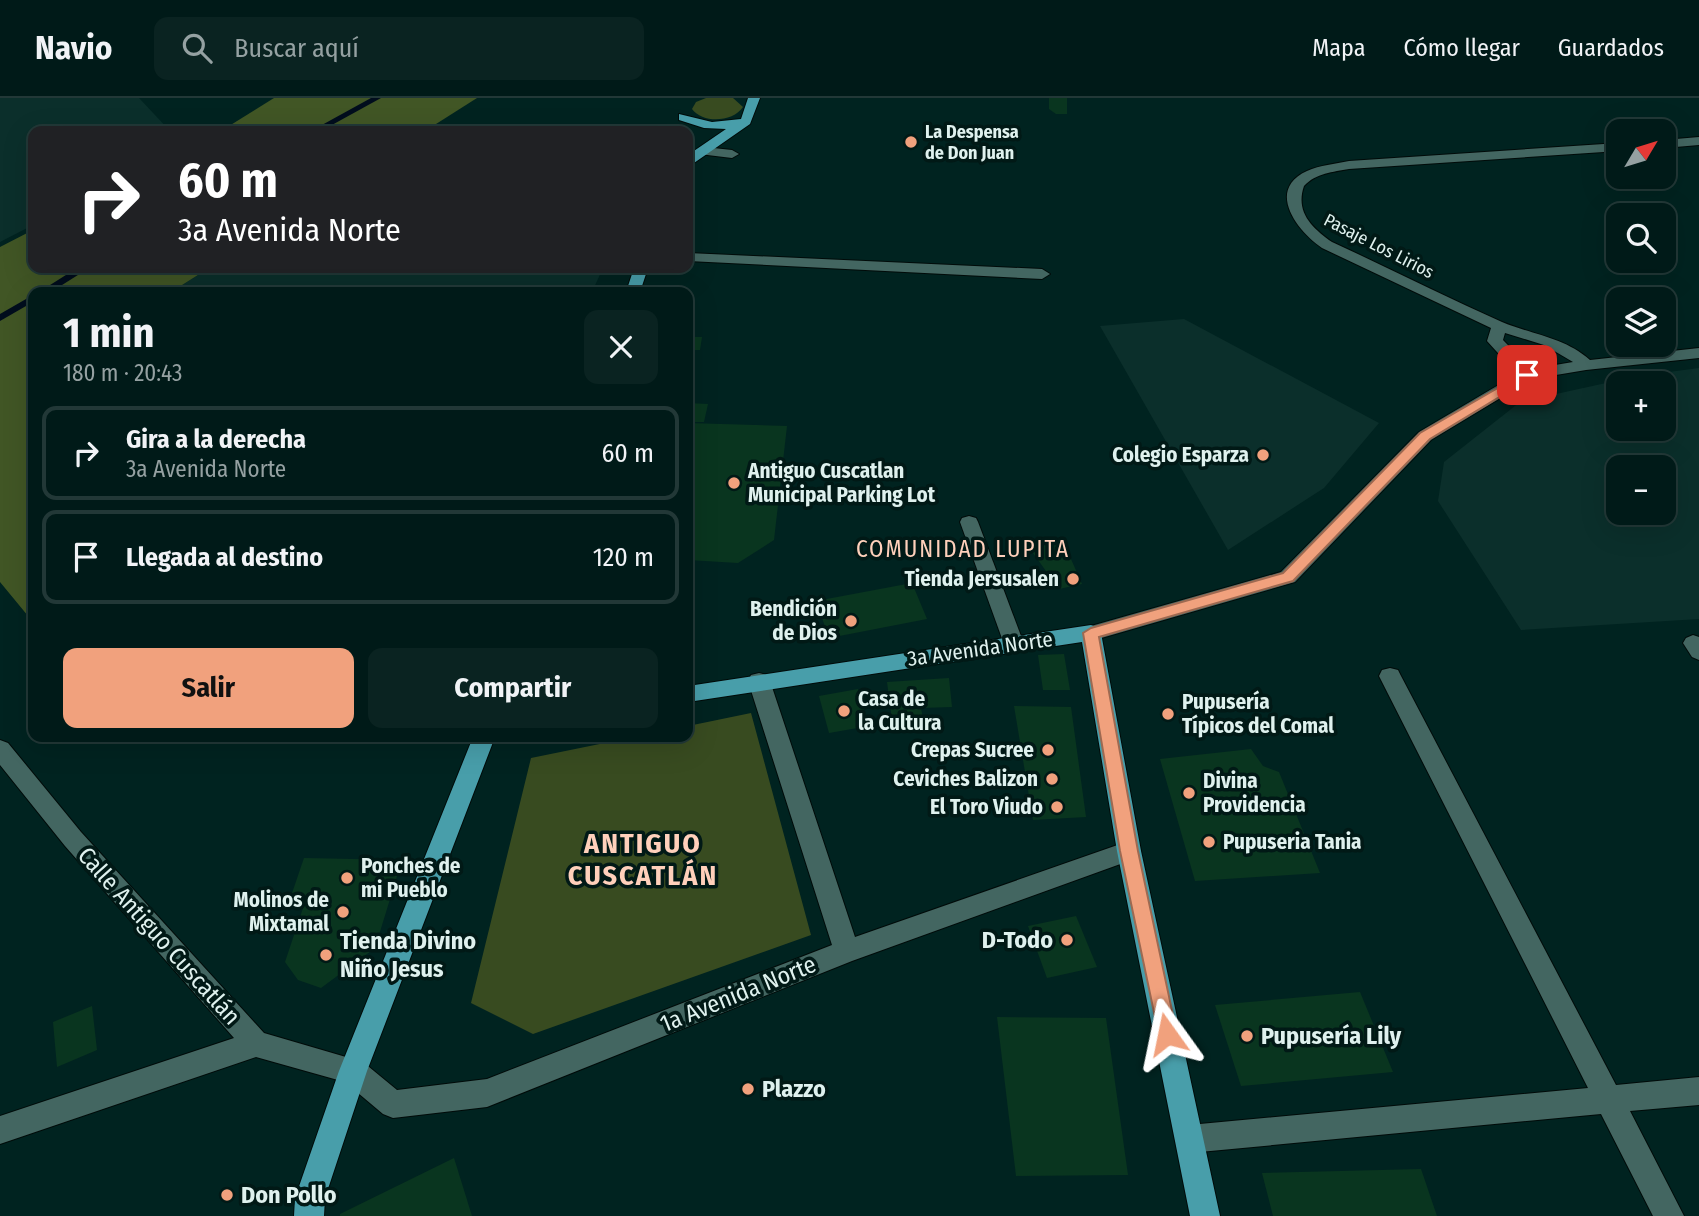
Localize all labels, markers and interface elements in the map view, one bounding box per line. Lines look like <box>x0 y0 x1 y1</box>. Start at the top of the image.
search box <box>154 17 644 80</box>
text: Navio <box>35 28 112 68</box>
icon: search <box>178 29 216 67</box>
text: Buscar aquí <box>234 33 359 64</box>
text: Mapa <box>1312 34 1365 62</box>
text: Cómo llegar <box>1403 34 1520 62</box>
text: Guardados <box>1558 34 1664 62</box>
north arrow <box>1606 119 1676 189</box>
map controls <box>1606 119 1676 525</box>
place label: La Despensa de Don Juan <box>925 121 1019 164</box>
marker: La Despensa de Don Juan <box>903 134 919 150</box>
text: 60 m <box>178 151 278 210</box>
icon: right <box>63 154 154 245</box>
button: search <box>1606 203 1676 273</box>
street label: Pasaje Los Lirios <box>1320 209 1438 283</box>
text: 3a Avenida Norte <box>178 211 401 249</box>
button: layers <box>1606 287 1676 357</box>
text: 1 min <box>63 308 154 358</box>
button: close <box>584 310 658 384</box>
pin <box>1497 345 1557 405</box>
icon: arrive <box>1508 356 1546 394</box>
text: 180 m · 20:43 <box>63 359 182 387</box>
button: + <box>1606 371 1676 441</box>
text: Gira a la derecha <box>126 424 306 455</box>
icon: right <box>67 434 105 472</box>
text: 60 m <box>601 438 654 469</box>
place label: Colegio Esparza <box>1112 442 1249 468</box>
marker: Colegio Esparza <box>1255 447 1271 463</box>
text: 3a Avenida Norte <box>126 455 286 483</box>
button: − <box>1606 455 1676 525</box>
place label: Antiguo Cuscatlan Municipal Parking Lot <box>747 458 936 508</box>
marker: Antiguo Cuscatlan Municipal Parking Lot <box>726 475 742 491</box>
district label: COMUNIDAD LUPITA <box>856 535 1070 563</box>
icon: arrive <box>67 538 105 576</box>
text: Llegada al destino <box>126 542 323 573</box>
text: 120 m <box>593 542 654 573</box>
place label: Tienda Jersusalen <box>904 566 1059 592</box>
marker: Tienda Jersusalen <box>1065 571 1081 587</box>
place label: Bendición de Dios <box>750 596 837 646</box>
marker: Bendición de Dios <box>843 613 859 629</box>
street label: 3a Avenida Norte <box>906 626 1054 672</box>
button: Salir <box>63 648 354 728</box>
button: Compartir <box>368 648 658 728</box>
place label: Casa de la Cultura <box>858 686 942 736</box>
place label: Pupusería Típicos del Comal <box>1182 689 1334 739</box>
marker: Casa de la Cultura <box>836 703 852 719</box>
marker: Pupusería Típicos del Comal <box>1160 706 1176 722</box>
place label: Crepas Sucree <box>911 737 1034 763</box>
marker: Crepas Sucree <box>1040 742 1056 758</box>
place label: Ceviches Balizon <box>893 766 1038 792</box>
place label: Divina Providencia <box>1203 768 1306 818</box>
marker: Ceviches Balizon <box>1044 771 1060 787</box>
marker: Divina Providencia <box>1181 785 1197 801</box>
place label: El Toro Viudo <box>930 794 1043 820</box>
marker: El Toro Viudo <box>1049 799 1065 815</box>
district label: ANTIGUO CUSCATLÁN <box>568 827 718 892</box>
place label: Pupuseria Tania <box>1223 829 1362 855</box>
marker: Pupuseria Tania <box>1201 834 1217 850</box>
street label: Calle Antiguo Cuscatlán <box>72 841 246 1031</box>
place label: Ponches de mi Pueblo <box>361 853 461 903</box>
marker: Ponches de mi Pueblo <box>339 870 355 886</box>
place label: Molinos de Mixtamal <box>234 887 329 937</box>
marker: Molinos de Mixtamal <box>335 904 351 920</box>
place label: D-Todo <box>982 926 1053 954</box>
place label: Tienda Divino Niño Jesus <box>340 927 476 983</box>
marker: D-Todo <box>1059 932 1075 948</box>
marker: Tienda Divino Niño Jesus <box>318 947 334 963</box>
street label: 1a Avenida Norte <box>656 950 820 1038</box>
position arrow <box>1130 997 1204 1071</box>
place label: Pupusería Lily <box>1261 1022 1402 1050</box>
marker: Pupusería Lily <box>1239 1028 1255 1044</box>
place label: Plazzo <box>762 1075 826 1103</box>
marker: Plazzo <box>740 1081 756 1097</box>
place label: Don Pollo <box>241 1181 337 1209</box>
marker: Don Pollo <box>219 1187 235 1203</box>

